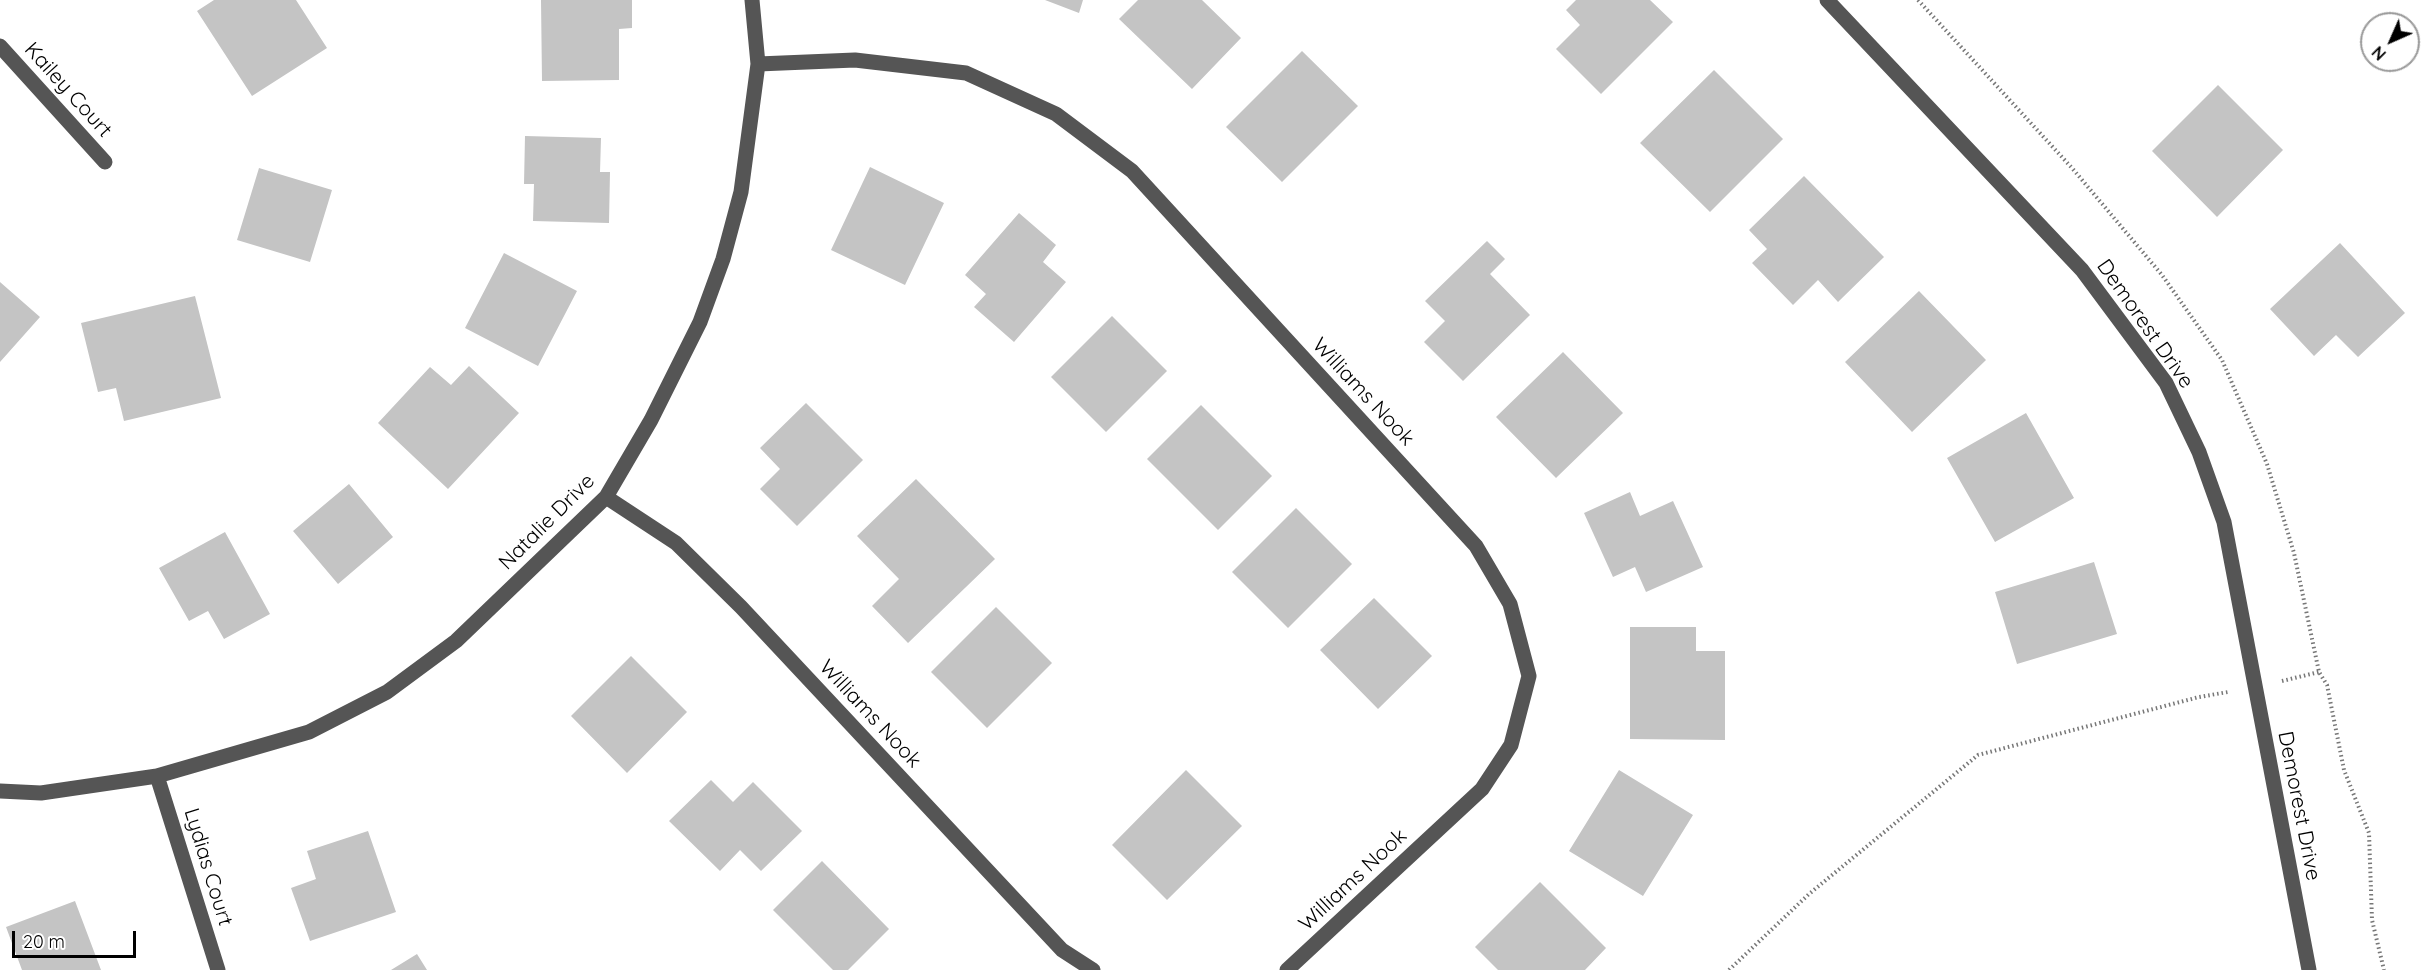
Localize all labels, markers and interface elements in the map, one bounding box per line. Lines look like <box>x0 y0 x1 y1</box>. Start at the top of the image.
north arrow <box>2360 12 2420 72</box>
street label: Kailey Court <box>19 37 117 143</box>
text: N <box>2367 42 2390 65</box>
street label: Demorest Drive <box>2091 255 2199 393</box>
street label: Williams Nook <box>1307 333 1419 451</box>
street label: Natalie Drive <box>494 469 600 575</box>
street label: Williams Nook <box>814 655 926 773</box>
street label: Demorest Drive <box>2272 729 2326 883</box>
street label: Lydias Court <box>178 805 238 929</box>
street label: Williams Nook <box>1294 824 1412 936</box>
scale bar <box>15 919 140 957</box>
text: 20 m <box>23 930 65 953</box>

